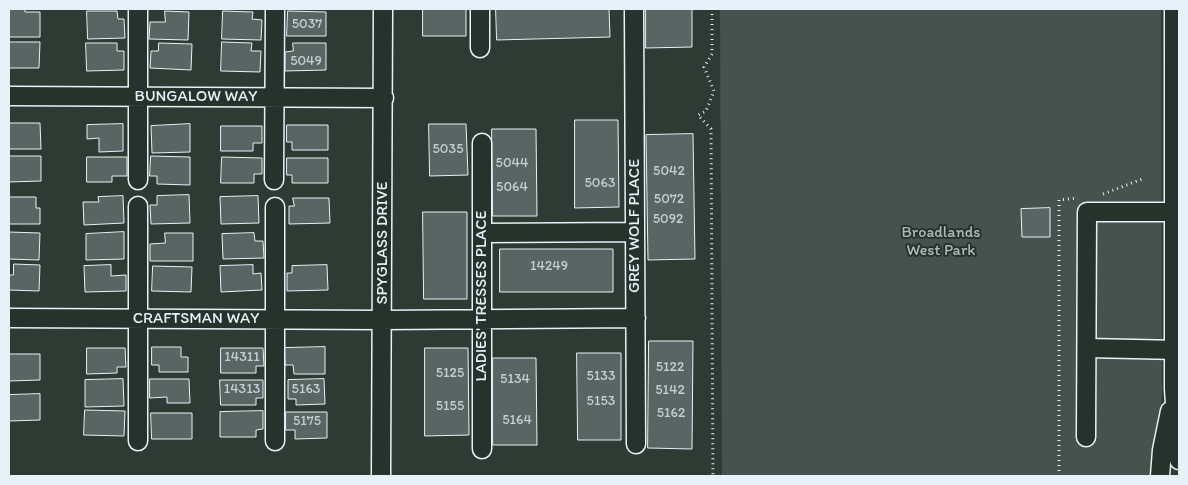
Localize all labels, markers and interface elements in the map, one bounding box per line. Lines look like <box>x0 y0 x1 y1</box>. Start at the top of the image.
house number: 5037 <box>292 16 322 32</box>
house number: 5049 <box>290 53 322 69</box>
street label: BUNGALOW WAY <box>135 87 257 107</box>
house number: 5035 <box>433 141 463 157</box>
house number: 5044 <box>496 155 528 171</box>
street label: GREY WOLF PLACE <box>625 159 645 293</box>
house number: 5042 <box>653 163 685 179</box>
house number: 5063 <box>584 175 616 191</box>
house number: 5064 <box>496 179 528 195</box>
street label: SPYGLASS DRIVE <box>373 181 393 305</box>
house number: 5072 <box>654 191 684 207</box>
street label: LADIES' TRESSES PLACE <box>472 210 492 382</box>
house number: 5092 <box>653 211 683 227</box>
park label: Broadlands West Park <box>902 223 980 261</box>
house number: 14249 <box>530 258 568 274</box>
street label: CRAFTSMAN WAY <box>133 309 259 329</box>
house number: 14311 <box>224 349 260 365</box>
house number: 5122 <box>656 359 684 375</box>
house number: 5125 <box>436 365 464 381</box>
house number: 5133 <box>586 368 616 384</box>
house number: 5134 <box>500 371 530 387</box>
house number: 14313 <box>224 381 260 397</box>
house number: 5163 <box>292 381 320 397</box>
house number: 5142 <box>655 382 685 398</box>
house number: 5153 <box>587 393 615 409</box>
house number: 5155 <box>436 398 464 414</box>
house number: 5162 <box>657 405 685 421</box>
house number: 5164 <box>502 412 532 428</box>
house number: 5175 <box>293 413 321 429</box>

